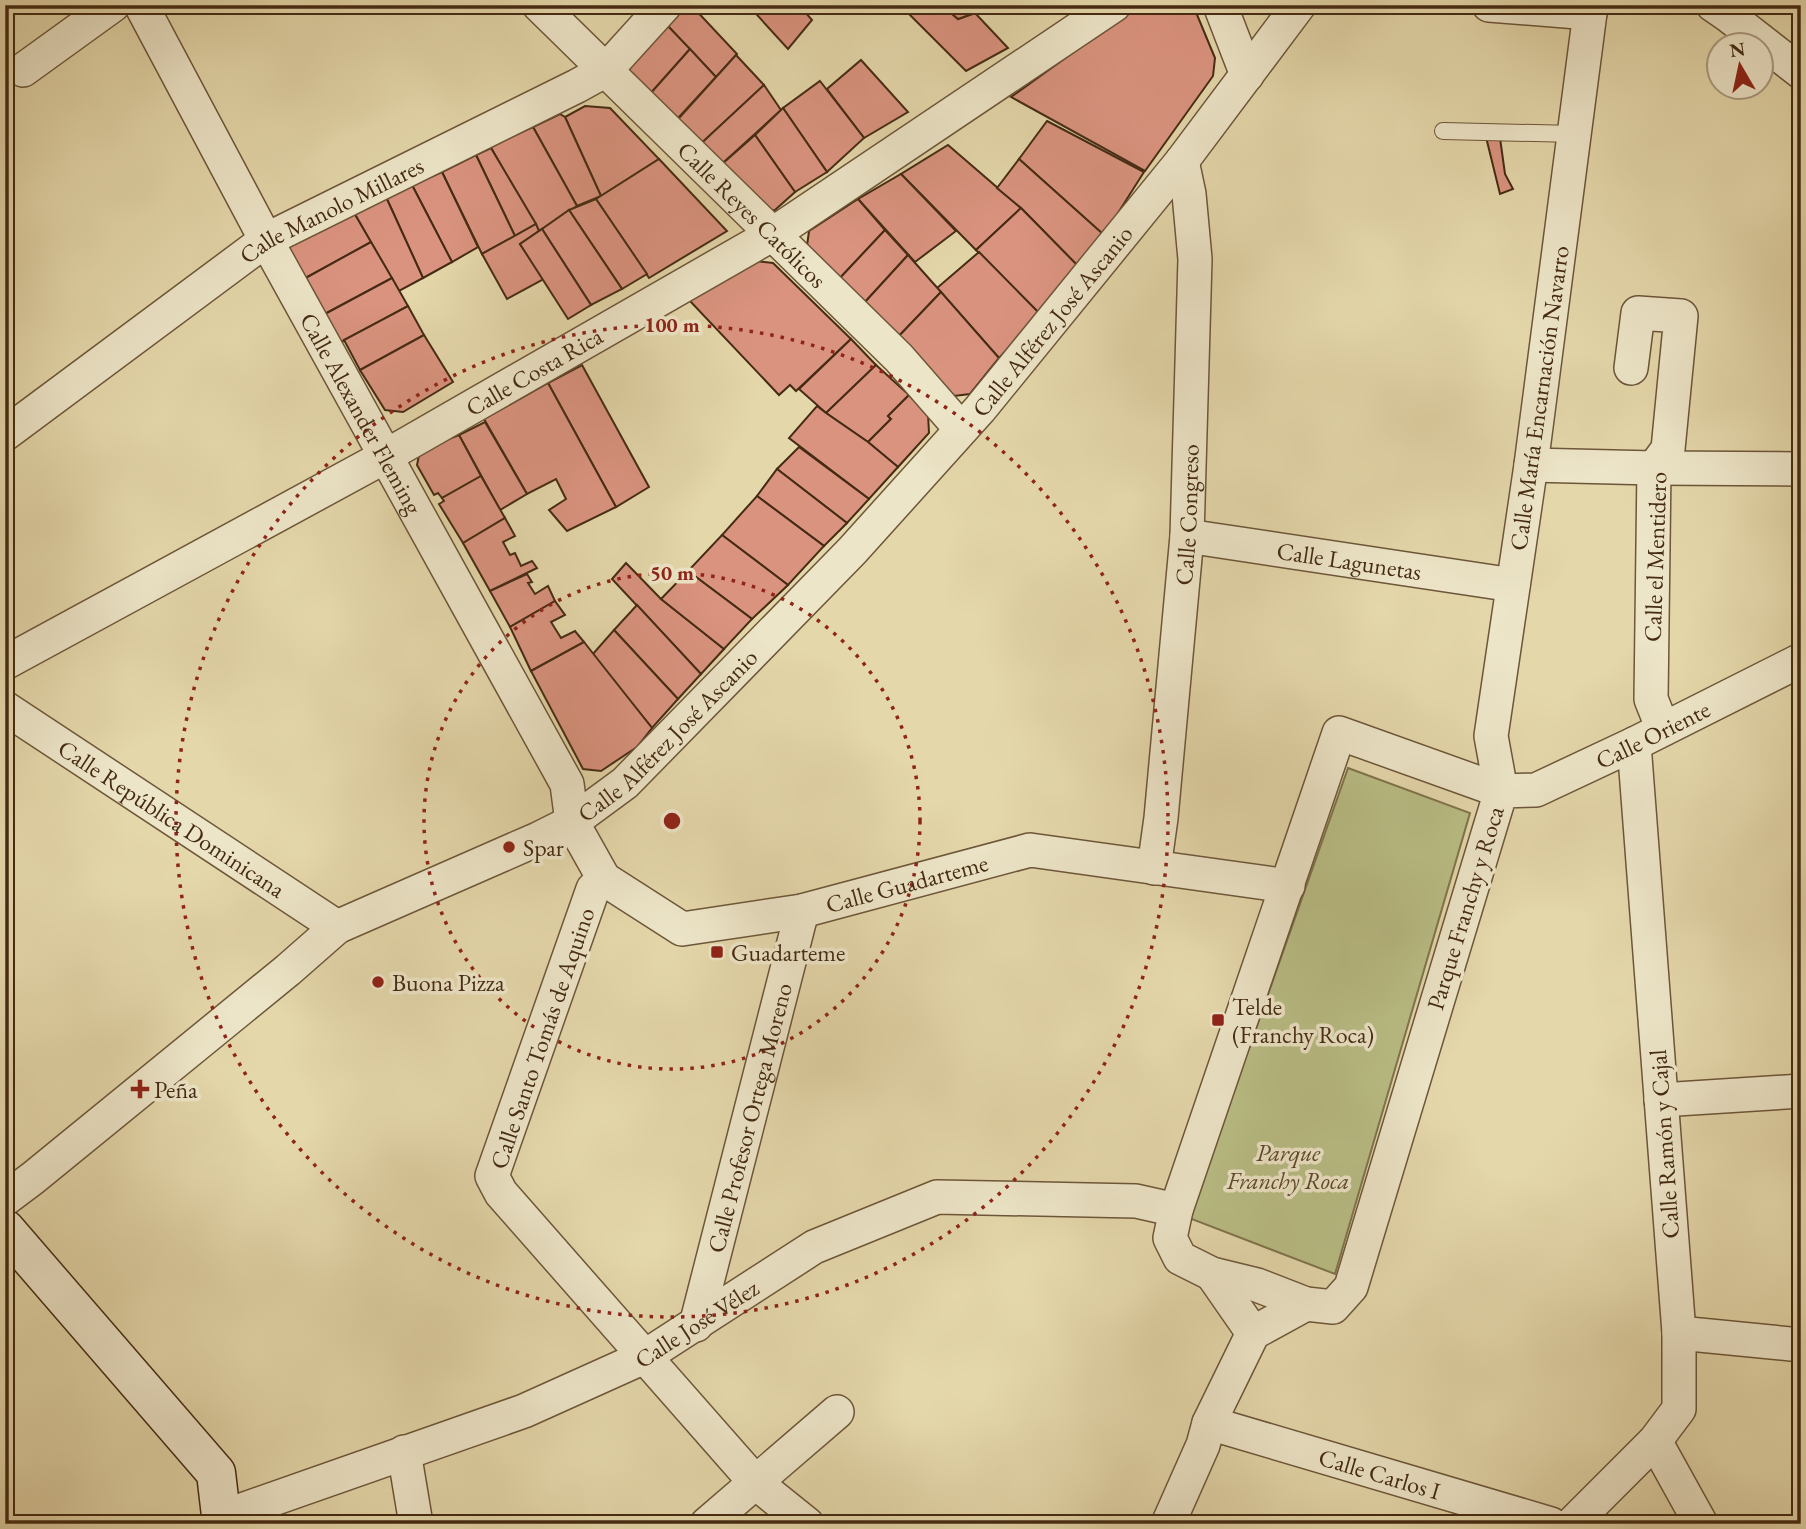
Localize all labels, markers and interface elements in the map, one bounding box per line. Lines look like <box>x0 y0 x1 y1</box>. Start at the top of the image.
north arrow <box>1704 32 1774 102</box>
text: N <box>1728 36 1748 63</box>
street label: Calle Reyes Católicos <box>671 134 834 294</box>
street label: Calle Manolo Millares <box>233 149 428 270</box>
street label: Calle Alférez José Ascanio <box>965 219 1139 423</box>
street label: Calle María Encarnación Navarro <box>1502 243 1576 552</box>
street label: Calle Alexander Fleming <box>294 307 430 520</box>
text: 100 m <box>644 311 700 338</box>
street label: Calle Costa Rica <box>460 319 608 423</box>
street label: Calle Congreso <box>1167 443 1205 587</box>
street label: Calle el Mentidero <box>1637 471 1673 643</box>
street label: Calle Lagunetas <box>1275 534 1424 587</box>
text: 50 m <box>650 559 694 586</box>
street label: Calle Alférez José Ascanio <box>571 642 764 828</box>
street label: Calle Oriente <box>1590 693 1715 775</box>
street label: Calle República Dominicana <box>52 732 292 904</box>
street label: Parque Franchy y Roca <box>1419 802 1511 1014</box>
centre of rings <box>660 809 684 833</box>
place label: Spar <box>523 832 564 863</box>
marker: Spar <box>501 839 517 855</box>
street label: Calle Guadarteme <box>822 846 991 920</box>
street label: Calle Santo Tomás de Aquino <box>483 903 601 1173</box>
place label: Guadarteme <box>731 937 845 968</box>
marker: Guadarteme <box>709 944 725 960</box>
place label: Buona Pizza <box>392 967 505 998</box>
marker: Buona Pizza <box>370 974 386 990</box>
street label: Calle Profesor Ortega Moreno <box>700 979 799 1256</box>
place label: Telde (Franchy Roca) <box>1232 991 1374 1050</box>
marker: Telde (Franchy Roca) <box>1210 1012 1226 1028</box>
street label: Calle Ramón y Cajal <box>1642 1048 1686 1240</box>
place label: Peña <box>154 1074 198 1105</box>
marker: Peña <box>132 1081 148 1097</box>
park label: Parque Franchy Roca <box>1226 1137 1349 1196</box>
street label: Calle José Vélez <box>628 1272 764 1375</box>
street label: Calle Carlos I <box>1315 1441 1444 1506</box>

